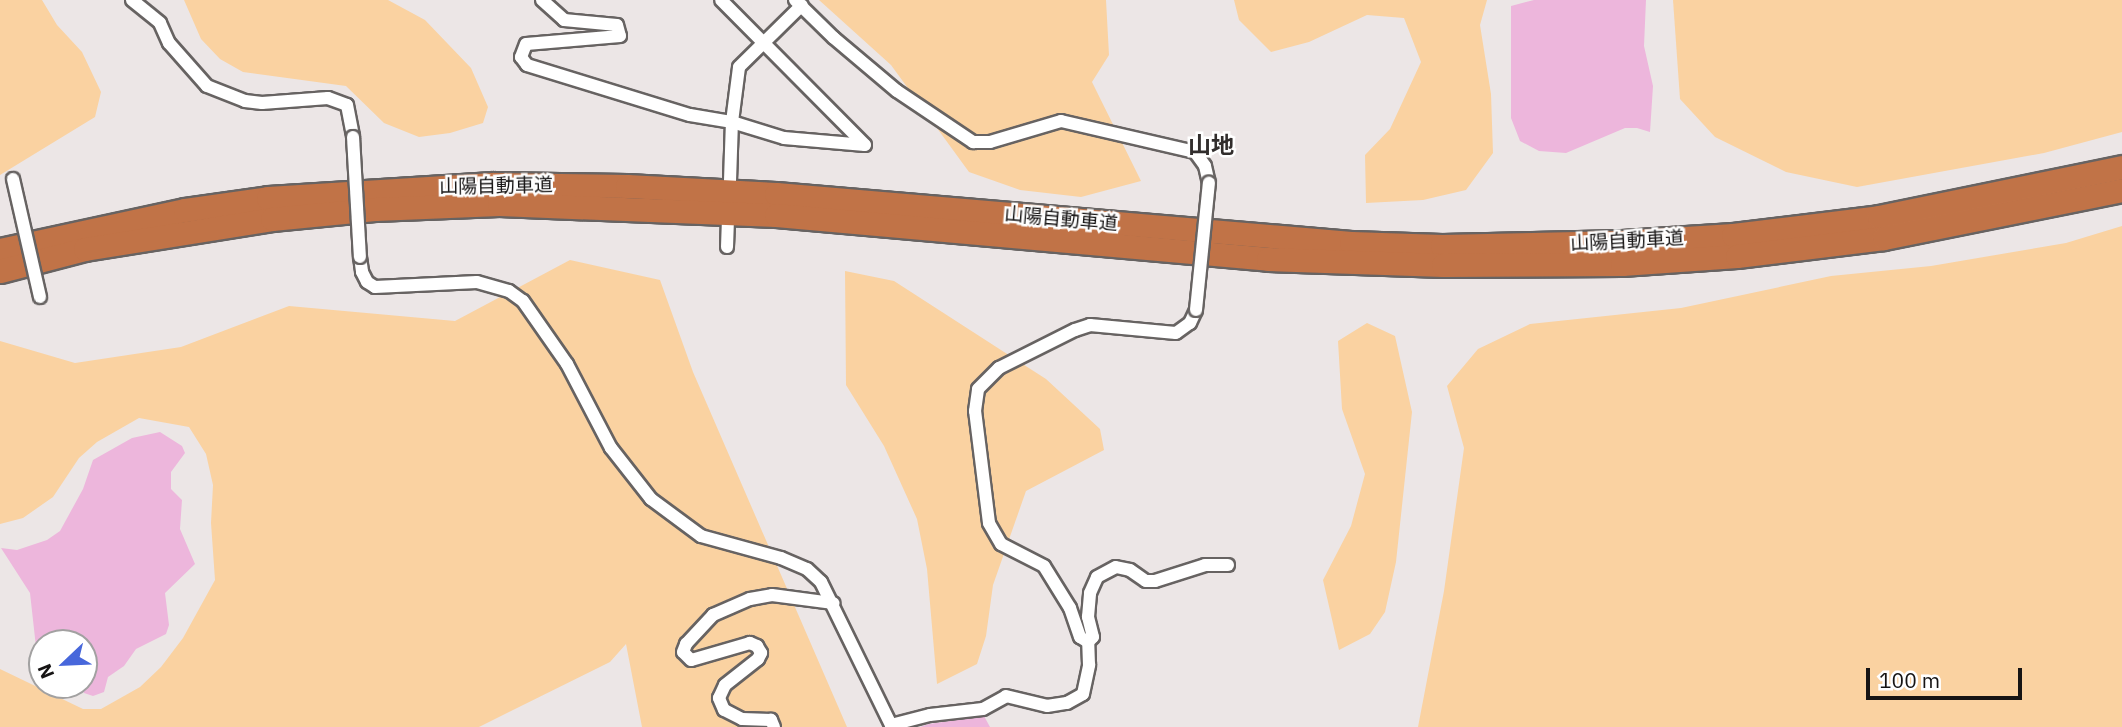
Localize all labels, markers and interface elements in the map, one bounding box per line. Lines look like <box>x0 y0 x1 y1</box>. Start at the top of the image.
district label: 山地 <box>1188 130 1234 158</box>
street label: 山陽自動車道 <box>439 174 553 198</box>
street label: 山陽自動車道 <box>1003 203 1119 235</box>
street label: 山陽自動車道 <box>1569 227 1685 255</box>
north arrow <box>28 629 98 699</box>
scale bar <box>1870 654 2026 698</box>
text: N <box>32 660 59 682</box>
text: 100 m <box>1879 666 1940 694</box>

